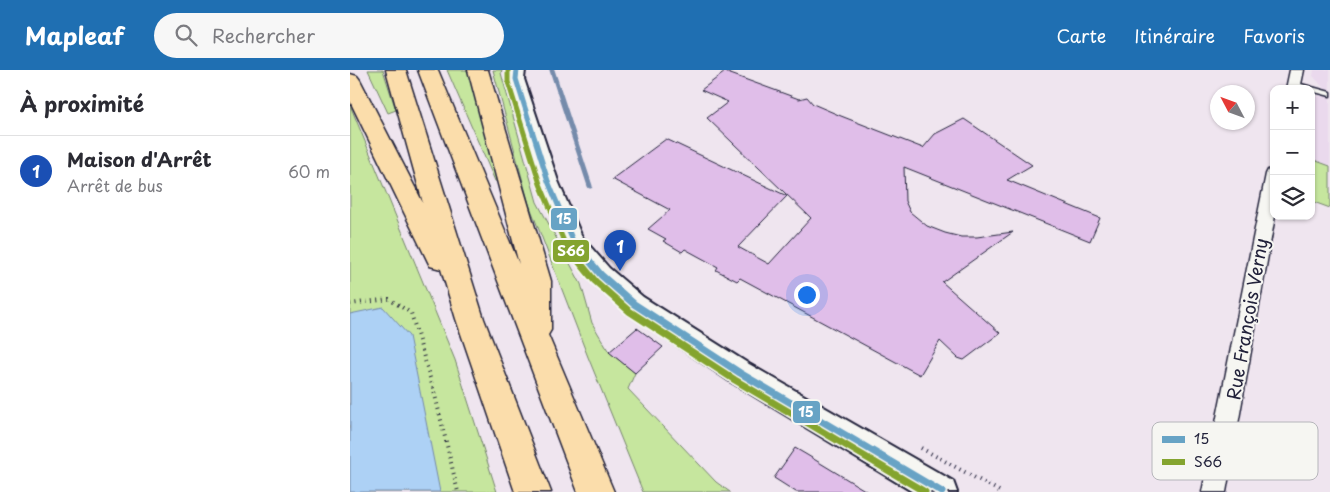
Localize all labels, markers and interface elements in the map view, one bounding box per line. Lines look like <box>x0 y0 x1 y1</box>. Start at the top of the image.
search box <box>154 13 504 58</box>
text: Mapleaf <box>25 17 124 53</box>
icon: search <box>172 21 200 49</box>
text: Rechercher <box>212 21 315 49</box>
text: Carte <box>1056 22 1106 49</box>
text: Itinéraire <box>1134 22 1215 49</box>
text: Favoris <box>1243 22 1305 49</box>
north arrow <box>1210 85 1255 130</box>
map controls <box>1270 85 1315 220</box>
button: + <box>1270 85 1315 130</box>
text: À proximité <box>20 87 144 119</box>
button: − <box>1270 130 1315 175</box>
text: Maison d'Arrêt <box>67 145 212 173</box>
text: 1 <box>32 159 40 183</box>
text: 60 m <box>288 159 330 183</box>
text: Arrêt de bus <box>67 173 163 197</box>
button: layers <box>1270 175 1315 220</box>
line badge: 15 <box>550 207 578 231</box>
text: 15 <box>556 208 572 229</box>
pin: 1 <box>604 230 636 271</box>
street label: Rue François Verny <box>1219 236 1274 402</box>
line badge: S66 <box>552 239 590 263</box>
text: S66 <box>557 240 585 261</box>
your location <box>794 282 820 308</box>
line badge: 15 <box>792 400 821 424</box>
text: 15 <box>798 401 814 422</box>
legend <box>1152 422 1318 480</box>
text: 15 <box>1194 428 1209 449</box>
text: S66 <box>1194 451 1222 472</box>

